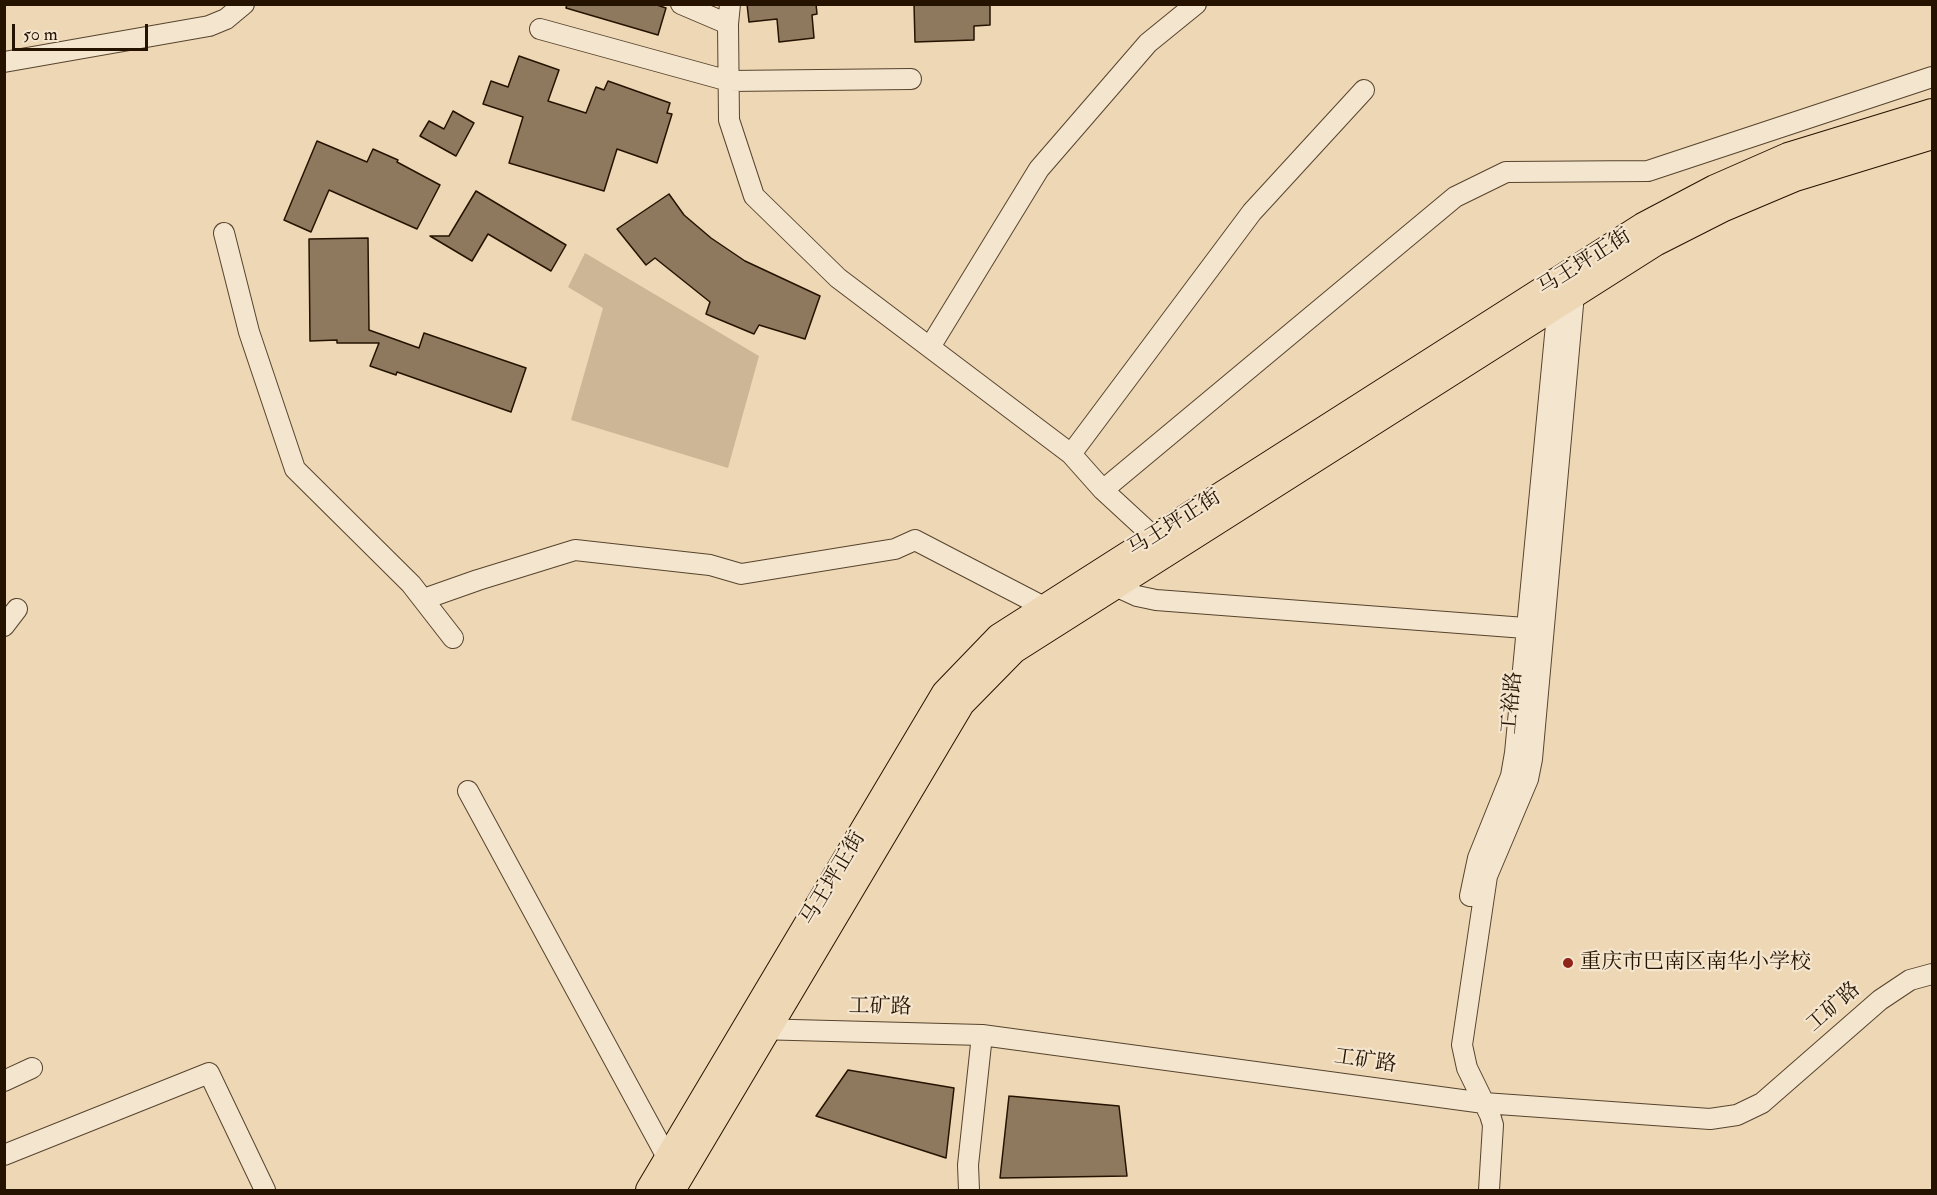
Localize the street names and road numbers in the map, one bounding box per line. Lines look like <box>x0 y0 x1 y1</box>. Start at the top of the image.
street label: 马王坪正街 <box>1534 224 1636 302</box>
street label: 马王坪正街 <box>1124 485 1226 563</box>
street label: 工裕路 <box>1498 671 1528 735</box>
street label: 马王坪正街 <box>796 828 872 930</box>
street label: 工矿路 <box>1802 978 1866 1038</box>
street label: 工矿路 <box>848 995 912 1021</box>
street label: 工矿路 <box>1332 1045 1398 1079</box>

